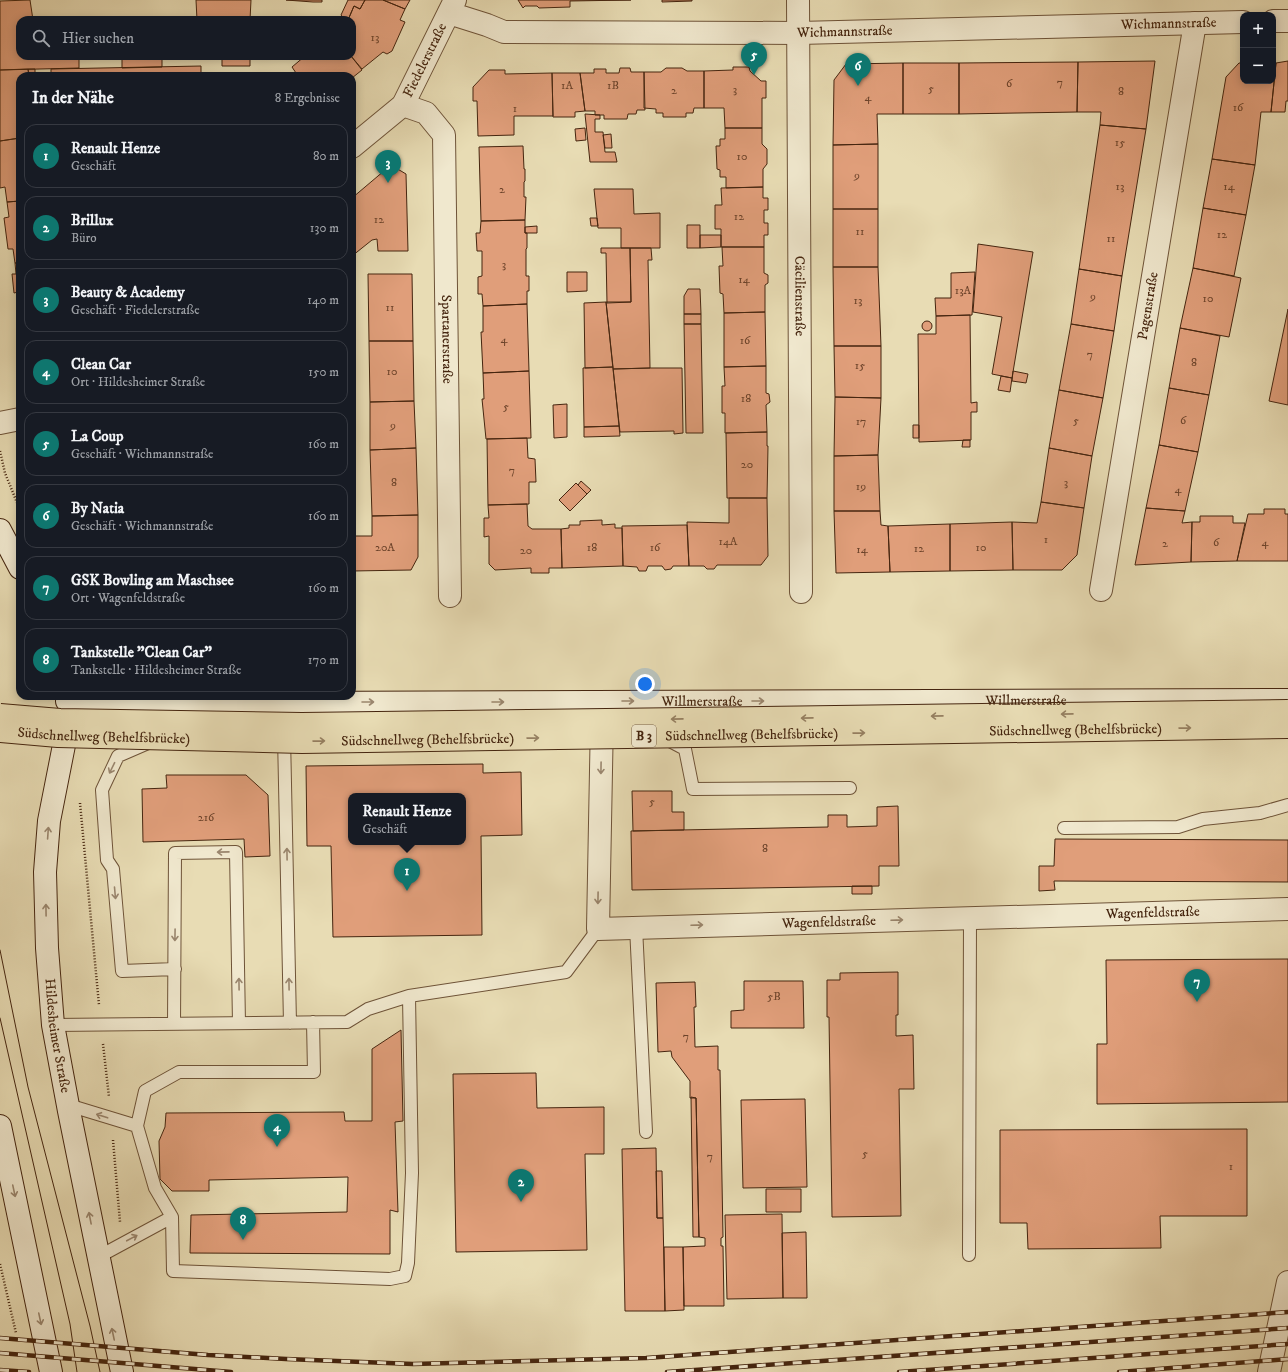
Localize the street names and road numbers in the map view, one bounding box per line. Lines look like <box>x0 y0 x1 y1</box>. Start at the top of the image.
street label: Wichmannstraße <box>1120 14 1217 34</box>
street label: Fiedelerstraße <box>399 20 451 100</box>
street label: Wichmannstraße <box>796 22 893 42</box>
street label: Cäcilienstraße <box>790 256 809 336</box>
street label: Pagenstraße <box>1134 270 1163 341</box>
street label: Spartanerstraße <box>437 295 456 384</box>
street label: Willmerstraße <box>984 692 1067 710</box>
street label: Willmerstraße <box>660 693 743 711</box>
street label: Südschnellweg (Behelfsbrücke) <box>989 720 1162 741</box>
street label: Südschnellweg (Behelfsbrücke) <box>17 724 191 748</box>
road number: B 3 <box>632 725 656 747</box>
street label: Südschnellweg (Behelfsbrücke) <box>665 725 838 745</box>
street label: Südschnellweg (Behelfsbrücke) <box>341 730 514 750</box>
street label: Wagenfeldstraße <box>1105 903 1200 923</box>
street label: Wagenfeldstraße <box>781 912 876 933</box>
street label: Hildesheimer Straße <box>40 978 74 1095</box>

